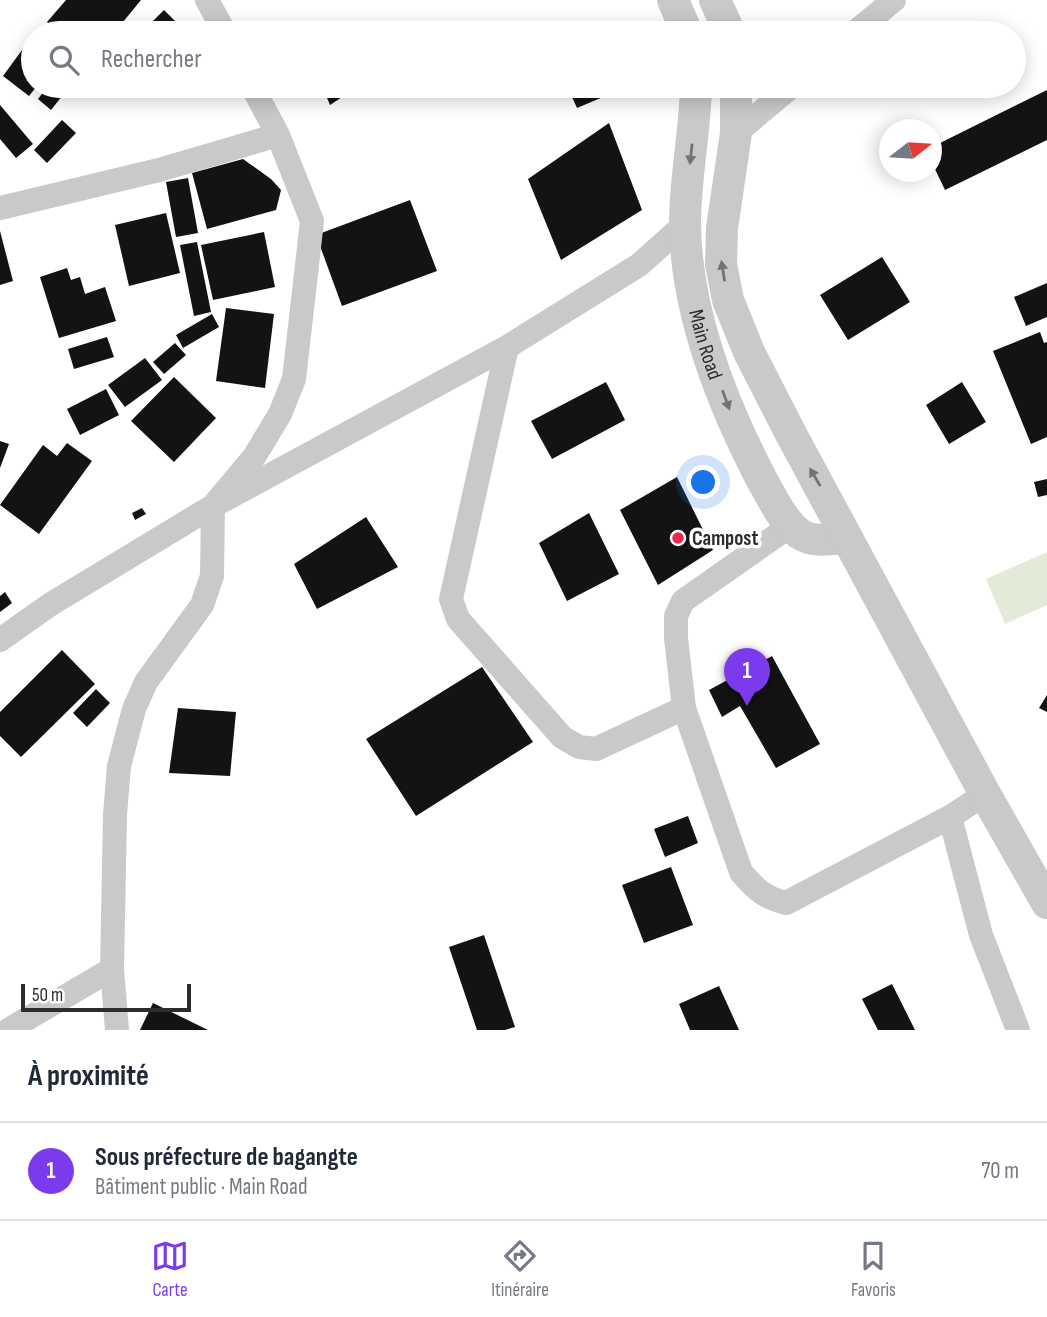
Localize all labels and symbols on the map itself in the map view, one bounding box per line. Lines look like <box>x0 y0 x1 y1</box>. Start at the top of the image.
north arrow <box>879 119 942 182</box>
one-way arrow <box>685 143 696 165</box>
one-way arrow <box>717 260 728 282</box>
street label: Main Road <box>684 307 728 383</box>
one-way arrow <box>721 389 732 410</box>
your location <box>686 465 720 499</box>
one-way arrow <box>809 468 821 487</box>
place label: Campost <box>692 526 758 551</box>
marker: Campost <box>670 530 686 546</box>
pin: 1 <box>724 648 770 706</box>
scale bar <box>21 981 191 1013</box>

